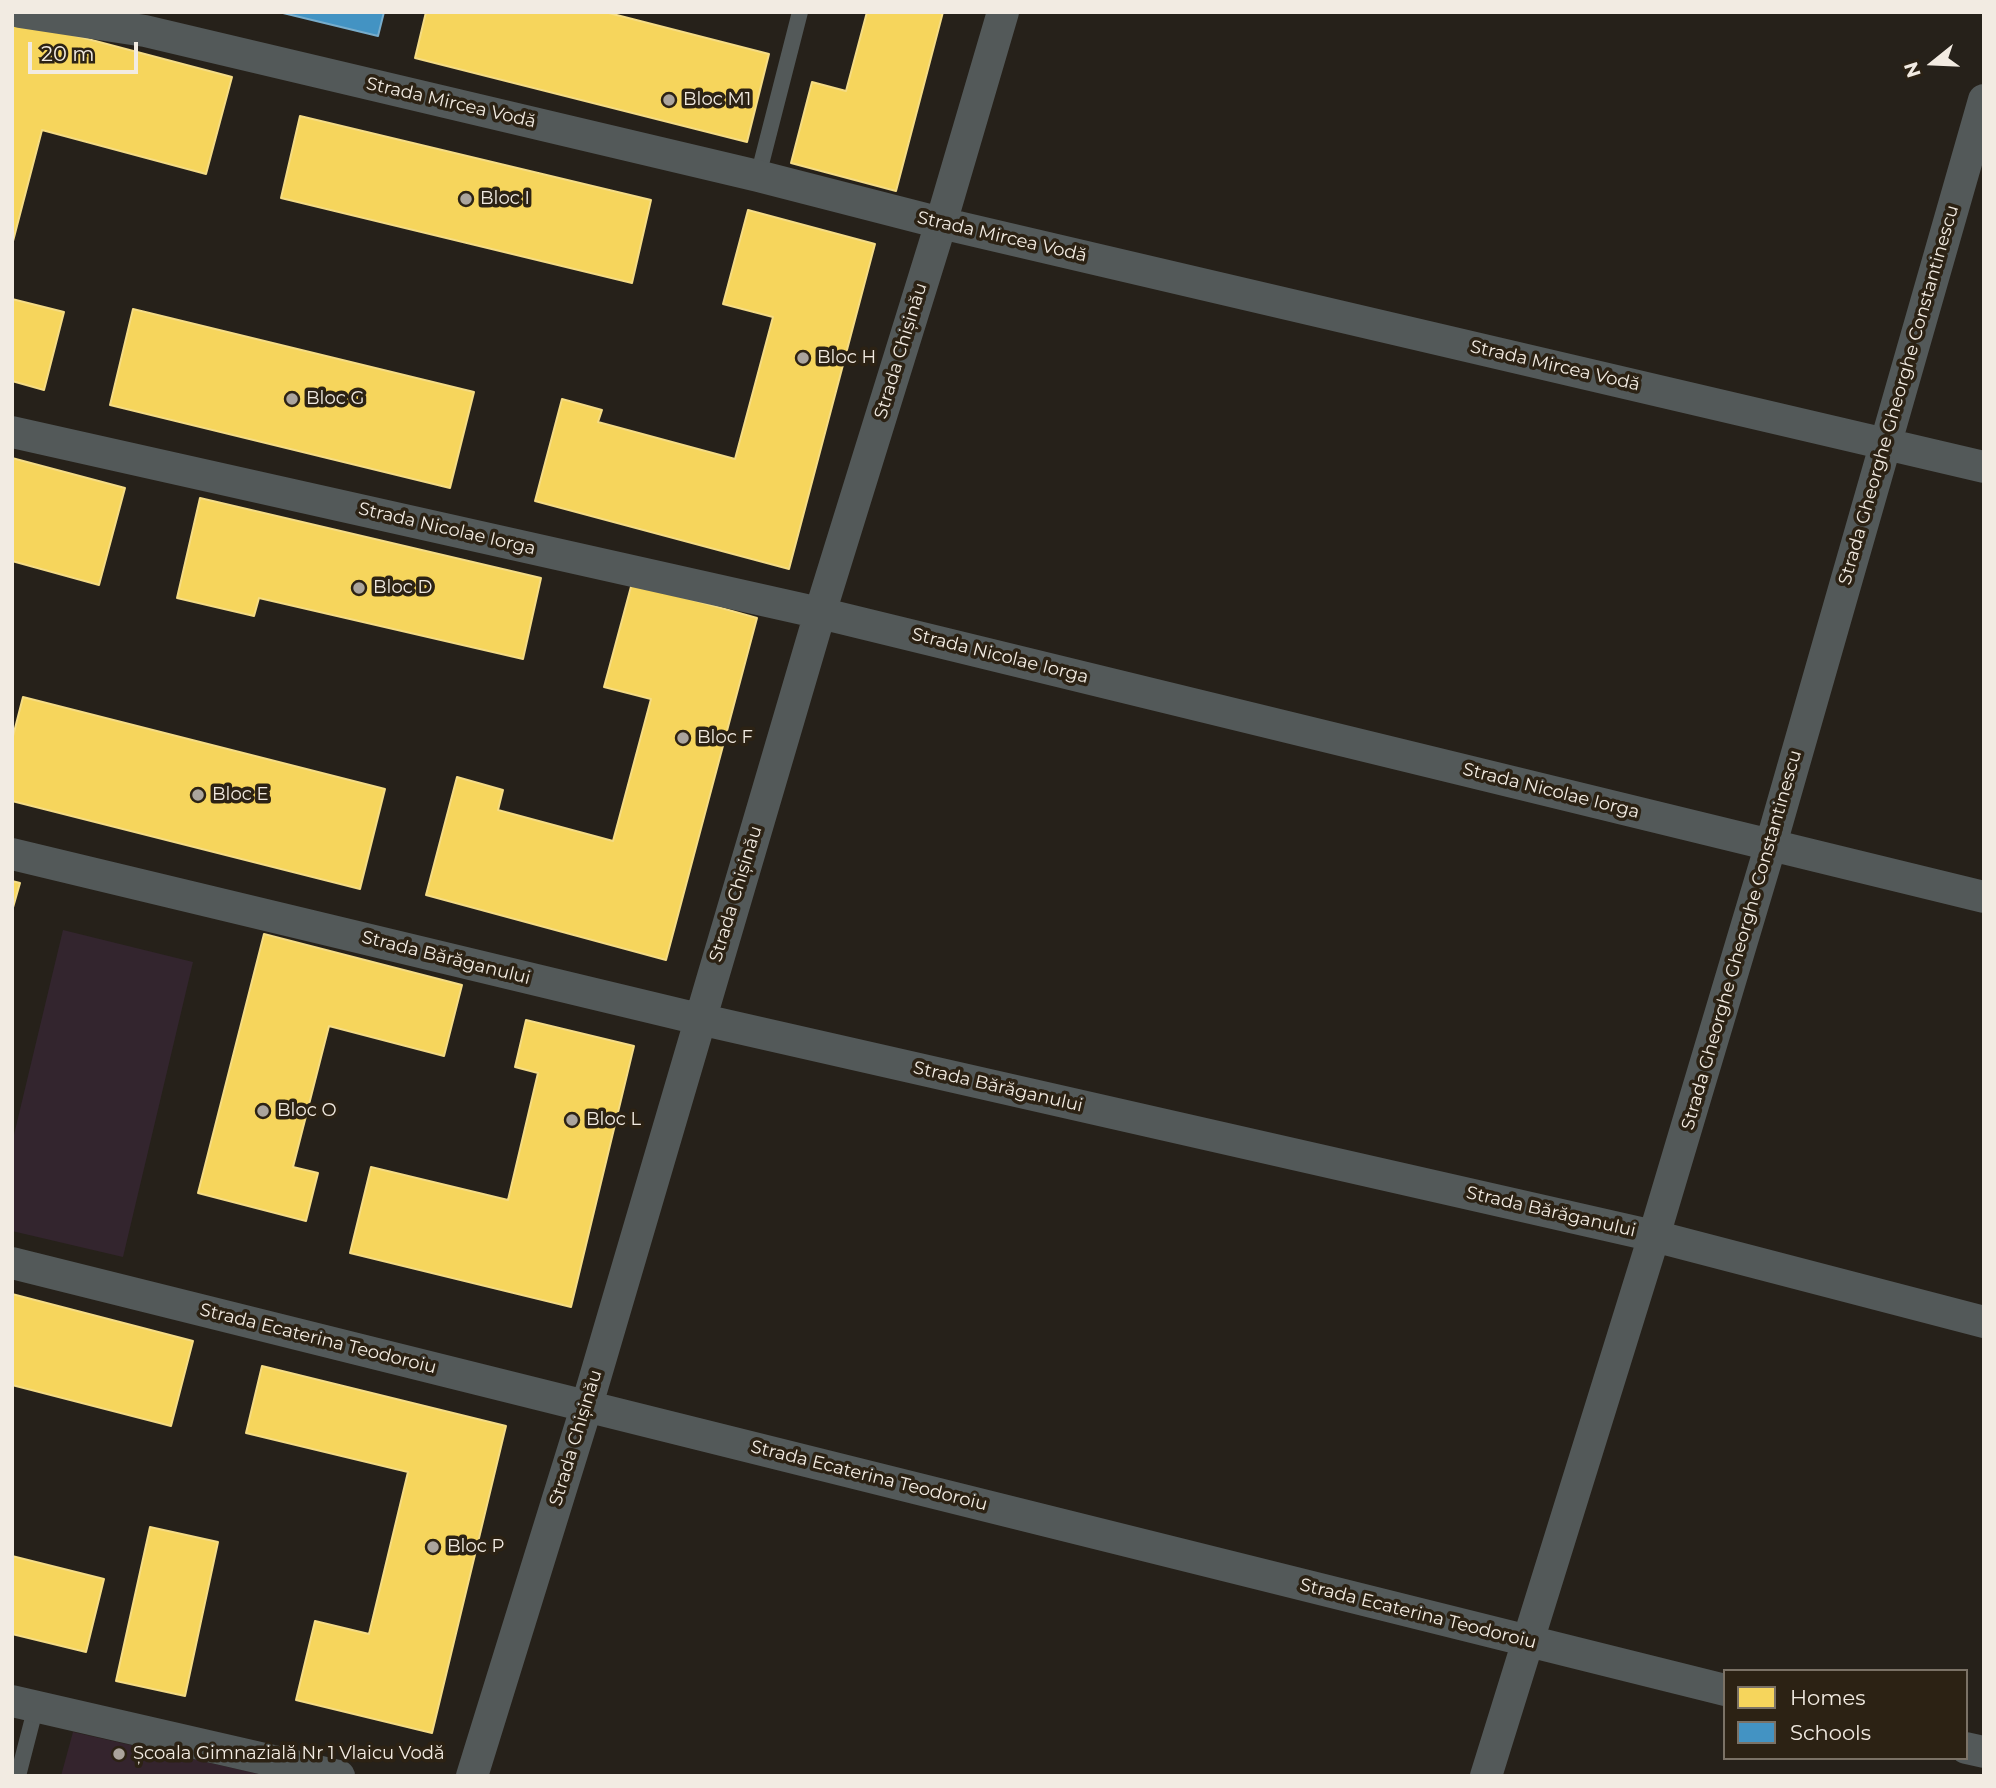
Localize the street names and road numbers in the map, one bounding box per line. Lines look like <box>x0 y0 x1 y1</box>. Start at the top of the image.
street label: Strada Mircea Vodă <box>364 73 538 133</box>
street label: Strada Gheorghe Gheorghe Constantinescu <box>1834 203 1964 587</box>
street label: Strada Mircea Vodă <box>915 207 1089 267</box>
street label: Strada Chișinău <box>870 280 932 422</box>
street label: Strada Mircea Vodă <box>1468 336 1642 396</box>
street label: Strada Nicolae Iorga <box>356 498 538 560</box>
street label: Strada Nicolae Iorga <box>909 624 1091 688</box>
street label: Strada Gheorghe Gheorghe Constantinescu <box>1677 748 1807 1132</box>
street label: Strada Nicolae Iorga <box>1460 759 1642 823</box>
street label: Strada Chișinău <box>705 823 767 965</box>
street label: Strada Bărăganului <box>359 927 533 989</box>
street label: Strada Bărăganului <box>911 1057 1085 1117</box>
street label: Strada Bărăganului <box>1464 1182 1638 1242</box>
street label: Strada Ecaterina Teodoroiu <box>197 1299 439 1379</box>
street label: Strada Chișinău <box>545 1367 607 1509</box>
street label: Strada Ecaterina Teodoroiu <box>748 1436 990 1516</box>
street label: Strada Ecaterina Teodoroiu <box>1297 1574 1539 1654</box>

